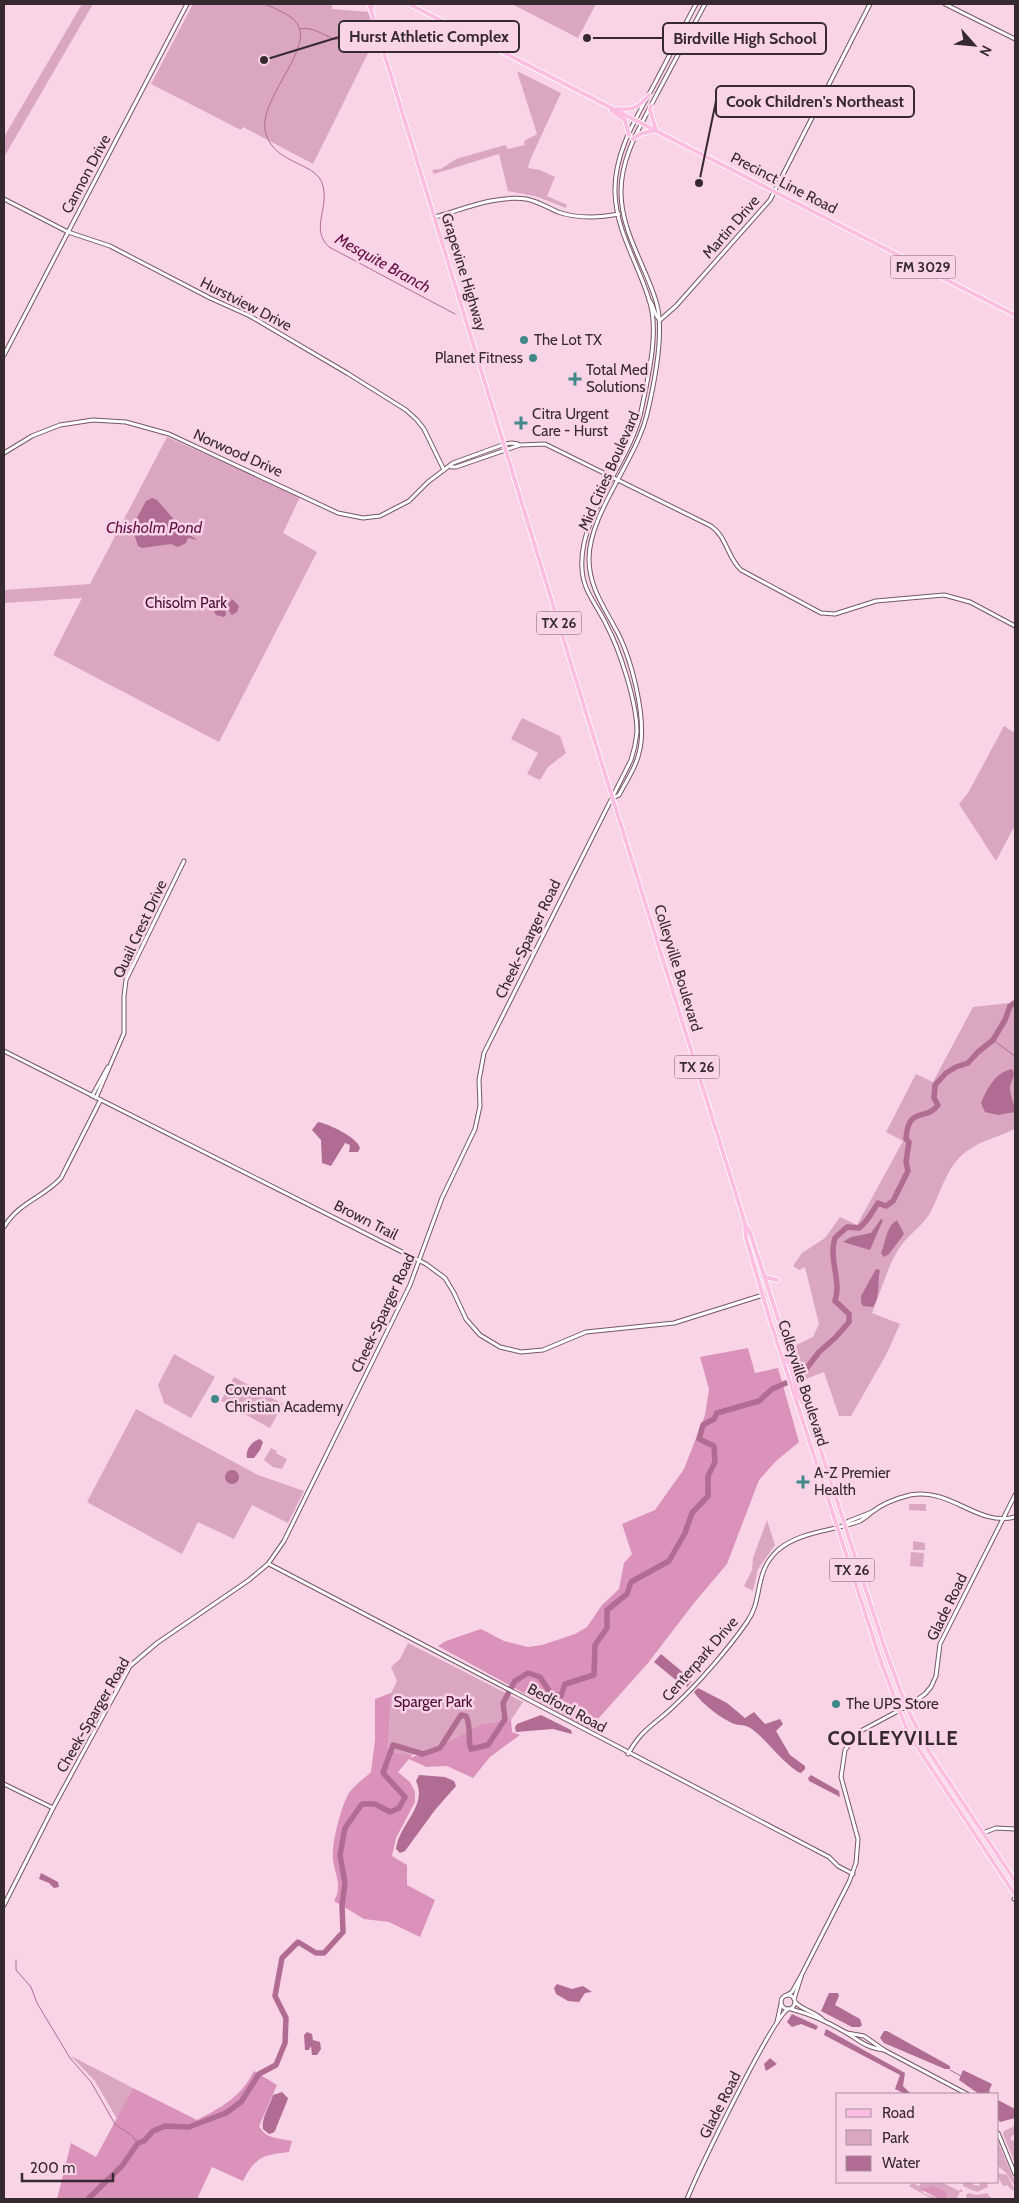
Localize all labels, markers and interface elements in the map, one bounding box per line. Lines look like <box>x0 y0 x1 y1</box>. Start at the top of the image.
north arrow <box>949 20 999 70</box>
callout: Hurst Athletic Complex <box>339 21 519 52</box>
callout: Birdville High School <box>663 23 826 54</box>
text: Hurst Athletic Complex <box>349 27 509 46</box>
text: Birdville High School <box>673 29 817 48</box>
text: N <box>975 42 996 59</box>
callout: Cook Children's Northeast <box>716 86 914 117</box>
text: Cook Children's Northeast <box>726 92 905 111</box>
street label: Cannon Drive <box>58 131 114 217</box>
street label: Precinct Line Road <box>728 148 840 218</box>
street label: Martin Drive <box>699 192 763 262</box>
street label: Grapevine Highway <box>438 211 491 333</box>
water label: Mesquite Branch <box>331 229 434 297</box>
road number: FM 3029 <box>890 256 956 278</box>
street label: Hurstview Drive <box>197 273 295 335</box>
place label: The Lot TX <box>534 331 602 349</box>
marker: The Lot TX <box>518 334 530 346</box>
place label: Planet Fitness <box>435 349 523 367</box>
marker: Planet Fitness <box>527 352 539 364</box>
place label: Total Med Solutions <box>586 361 648 396</box>
marker: Total Med Solutions <box>568 372 582 386</box>
place label: Citra Urgent Care - Hurst <box>532 405 609 440</box>
street label: Mid Cities Boulevard <box>575 409 643 533</box>
marker: Citra Urgent Care - Hurst <box>514 416 528 430</box>
street label: Norwood Drive <box>190 425 286 481</box>
water label: Chisholm Pond <box>106 518 203 537</box>
park label: Chisolm Park <box>145 594 227 612</box>
road number: TX 26 <box>536 612 582 634</box>
street label: Quail Crest Drive <box>109 877 171 981</box>
street label: Cheek-Sparger Road <box>491 877 565 1001</box>
street label: Colleyville Boulevard <box>650 902 706 1034</box>
road number: TX 26 <box>674 1056 720 1078</box>
street label: Brown Trail <box>331 1196 401 1244</box>
street label: Cheek-Sparger Road <box>347 1250 419 1376</box>
street label: Colleyville Boulevard <box>774 1318 832 1448</box>
place label: Covenant Christian Academy <box>225 1381 344 1416</box>
marker: Covenant Christian Academy <box>209 1393 221 1405</box>
place label: A-Z Premier Health <box>814 1464 891 1499</box>
marker: A-Z Premier Health <box>796 1475 810 1489</box>
road number: TX 26 <box>830 1558 874 1582</box>
street label: Glade Road <box>923 1570 971 1644</box>
street label: Centerpark Drive <box>658 1613 742 1705</box>
street label: Cheek-Sparger Road <box>53 1654 133 1776</box>
street label: Bedford Road <box>524 1680 610 1736</box>
park label: Sparger Park <box>393 1693 473 1711</box>
place label: The UPS Store <box>846 1695 939 1713</box>
marker: The UPS Store <box>830 1698 842 1710</box>
district label: COLLEYVILLE <box>827 1726 959 1750</box>
street label: Glade Road <box>695 2069 745 2141</box>
legend <box>836 2093 999 2183</box>
text: Road <box>882 2104 915 2122</box>
text: Park <box>882 2129 909 2147</box>
scale bar <box>22 2150 114 2182</box>
text: Water <box>882 2154 920 2172</box>
text: 200 m <box>30 2159 75 2177</box>

